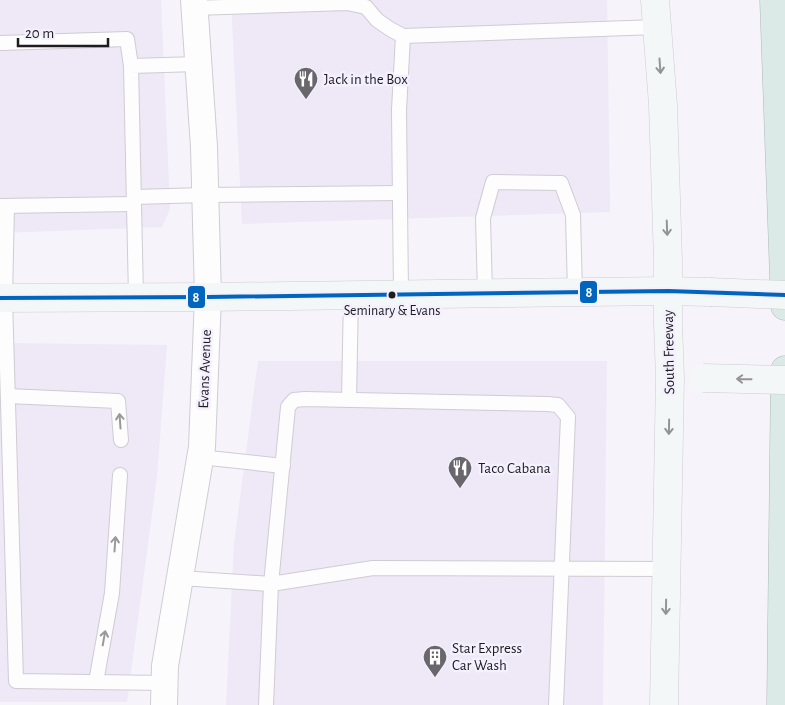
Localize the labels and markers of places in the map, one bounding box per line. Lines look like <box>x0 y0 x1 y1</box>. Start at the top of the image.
restaurant icon: Jack in the Box <box>293 66 319 100</box>
place label: Jack in the Box <box>324 72 408 87</box>
marker: Seminary & Evans <box>387 290 397 300</box>
place label: Seminary & Evans <box>344 304 440 318</box>
restaurant icon: Taco Cabana <box>447 455 473 489</box>
place label: Taco Cabana <box>478 461 551 476</box>
place label: Star Express Car Wash <box>452 641 522 673</box>
building icon: Star Express Car Wash <box>422 644 448 678</box>

